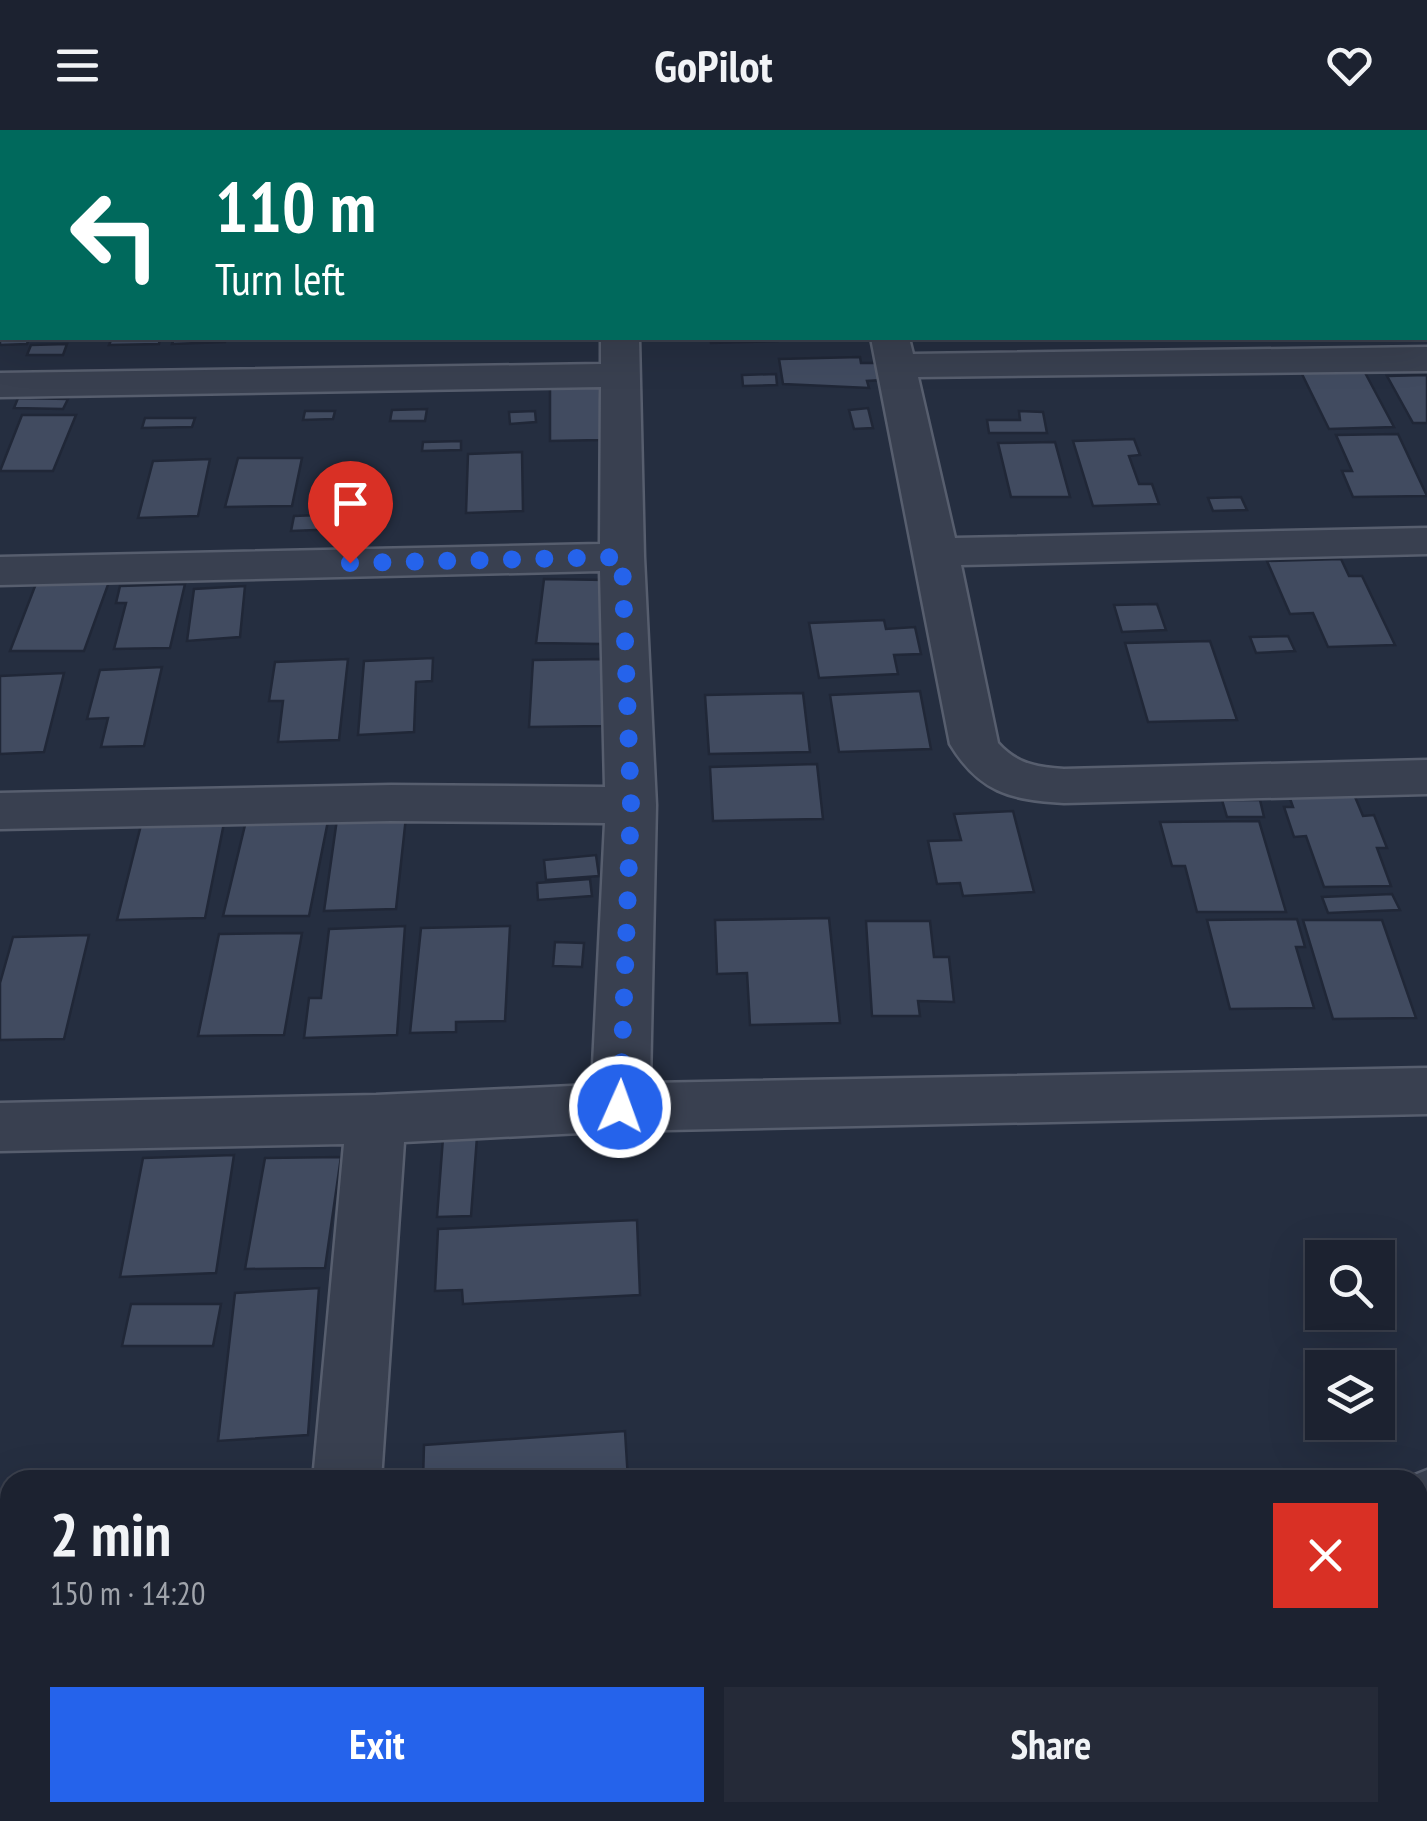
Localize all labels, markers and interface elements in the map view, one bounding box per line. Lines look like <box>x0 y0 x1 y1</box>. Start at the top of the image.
text: GoPilot <box>654 36 773 94</box>
icon: menu <box>50 38 105 93</box>
icon: heart <box>1322 38 1377 93</box>
text: 110 m <box>215 161 376 251</box>
icon: left <box>50 170 180 300</box>
text: Turn left <box>215 249 345 307</box>
pin <box>308 461 393 564</box>
icon: arrive <box>323 476 378 531</box>
position arrow <box>568 1055 672 1159</box>
map controls <box>1305 1240 1395 1440</box>
button: search <box>1305 1240 1395 1330</box>
button: layers <box>1305 1350 1395 1440</box>
text: 2 min <box>50 1495 171 1573</box>
button: close <box>1273 1503 1378 1608</box>
text: 150 m · 14:20 <box>50 1572 205 1614</box>
button: Exit <box>50 1687 704 1802</box>
button: Share <box>724 1687 1378 1802</box>

